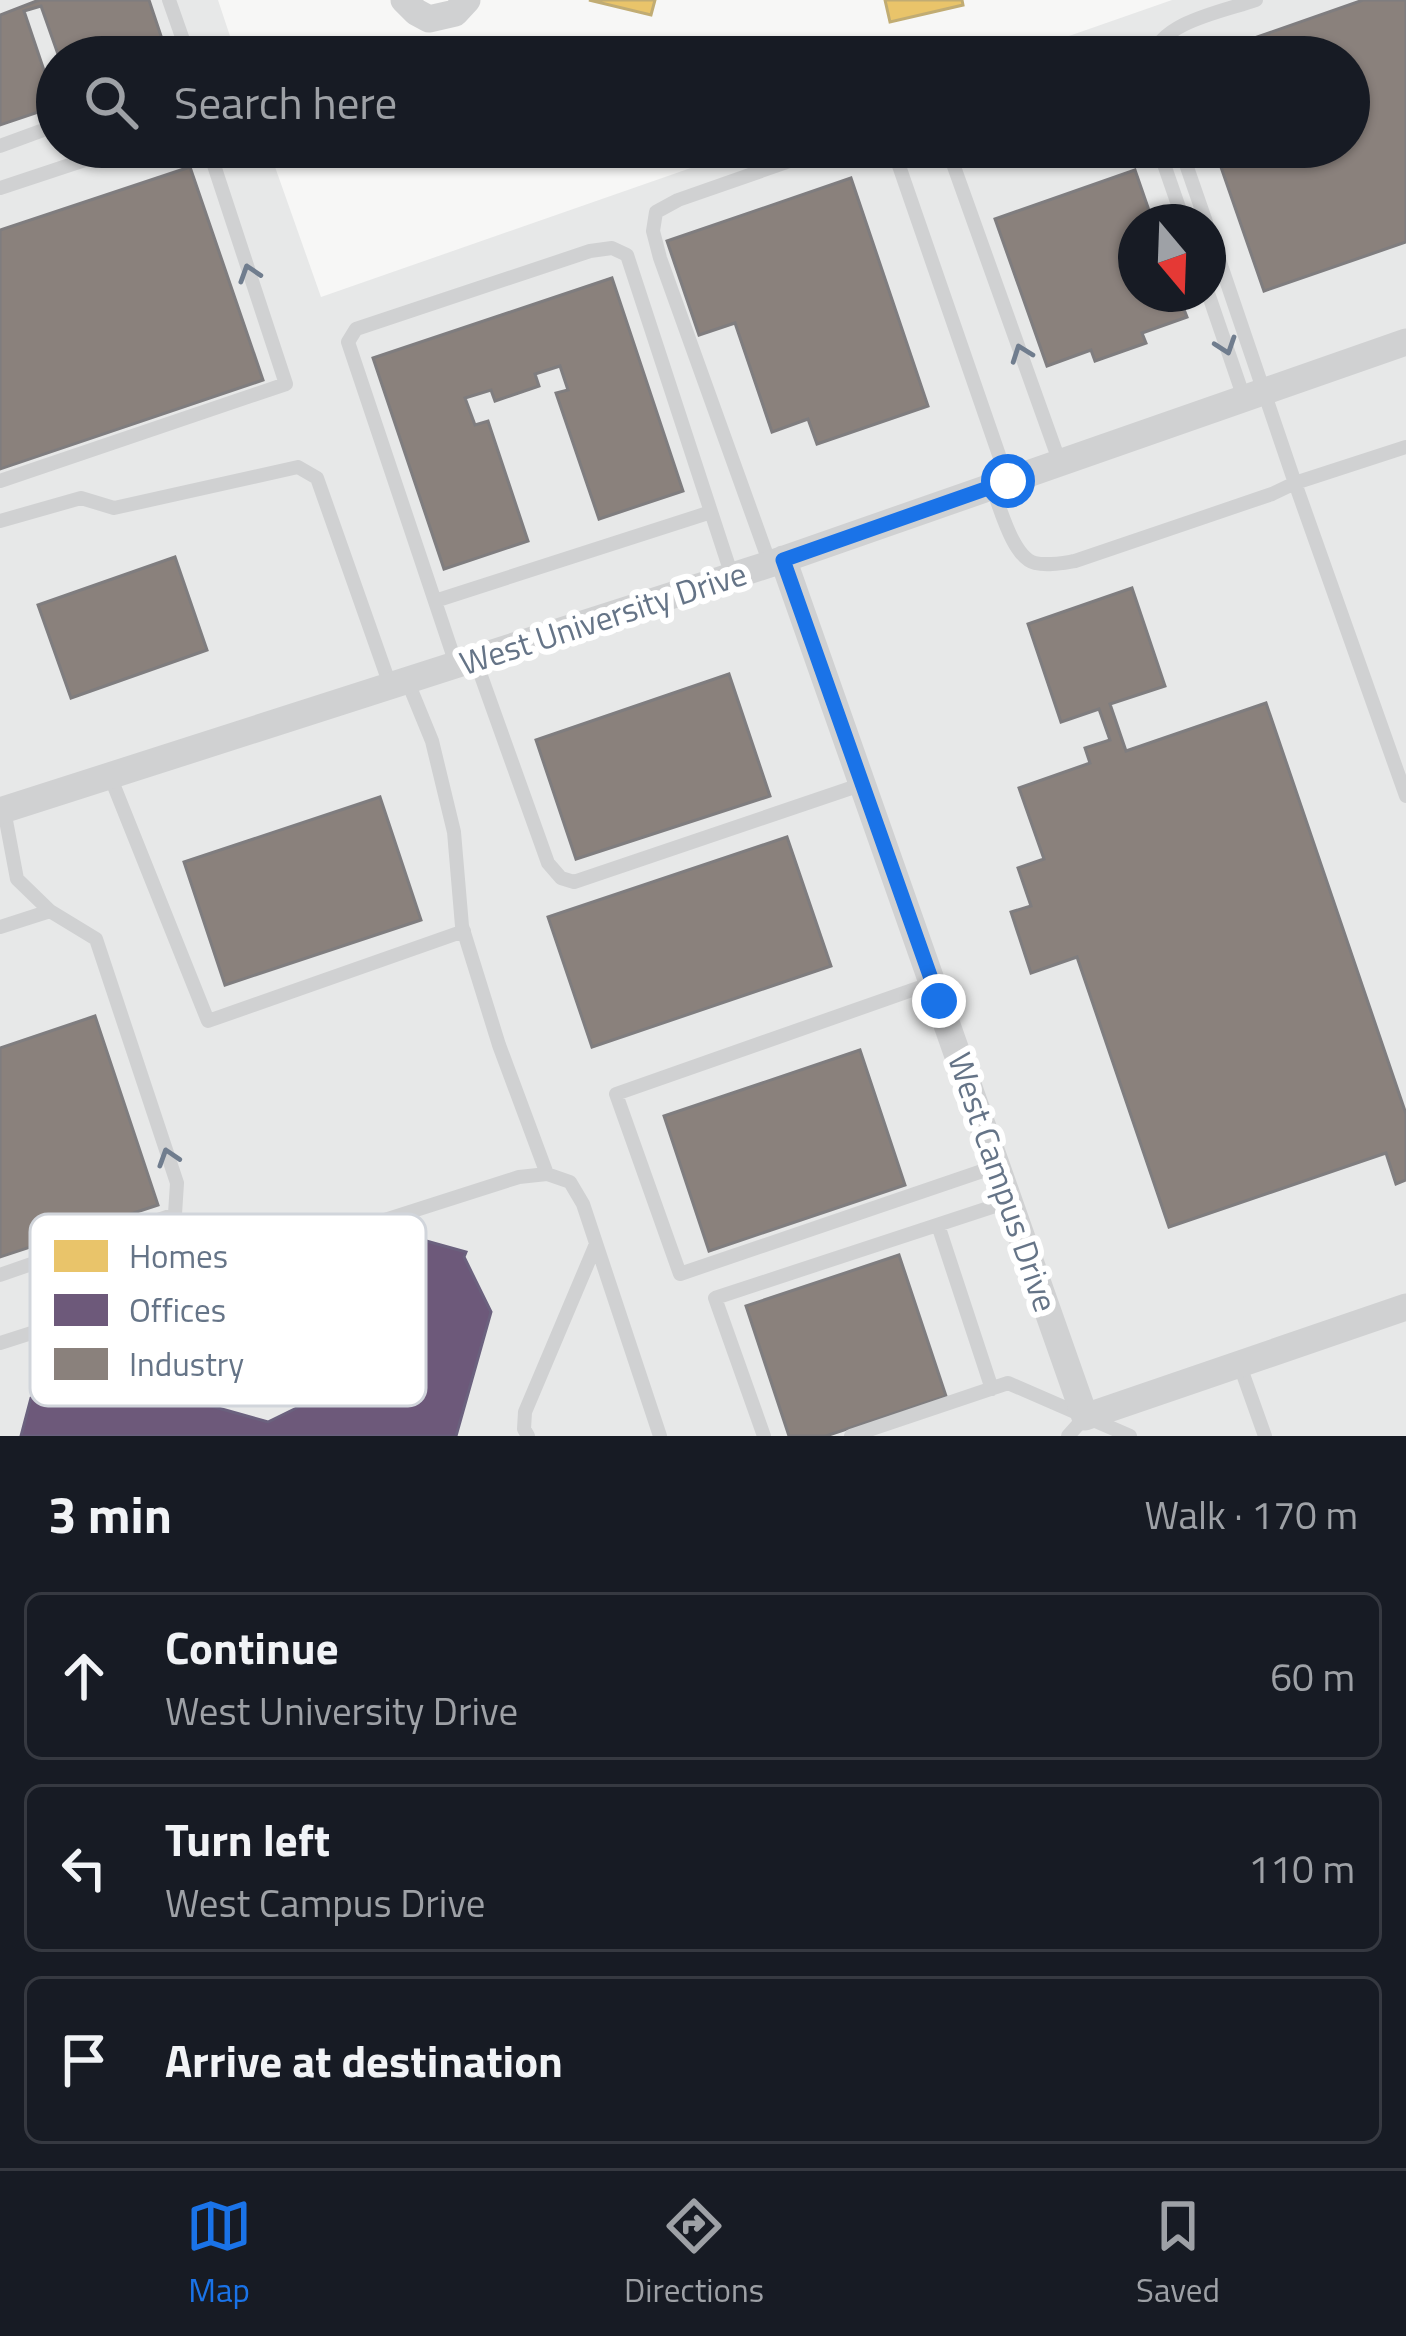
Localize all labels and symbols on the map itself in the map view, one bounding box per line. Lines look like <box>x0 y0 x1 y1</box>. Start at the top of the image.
north arrow <box>1118 204 1226 312</box>
one-way arrow <box>239 263 264 284</box>
one-way arrow <box>1212 334 1236 355</box>
one-way arrow <box>1010 343 1035 364</box>
route start <box>981 454 1035 508</box>
street label: West University Drive <box>453 548 753 688</box>
route end <box>912 974 966 1028</box>
street label: West Campus Drive <box>935 1046 1071 1318</box>
one-way arrow <box>158 1147 183 1168</box>
legend <box>30 1214 426 1406</box>
text: Homes <box>129 1231 228 1281</box>
text: Offices <box>129 1285 226 1335</box>
text: Industry <box>129 1339 244 1389</box>

